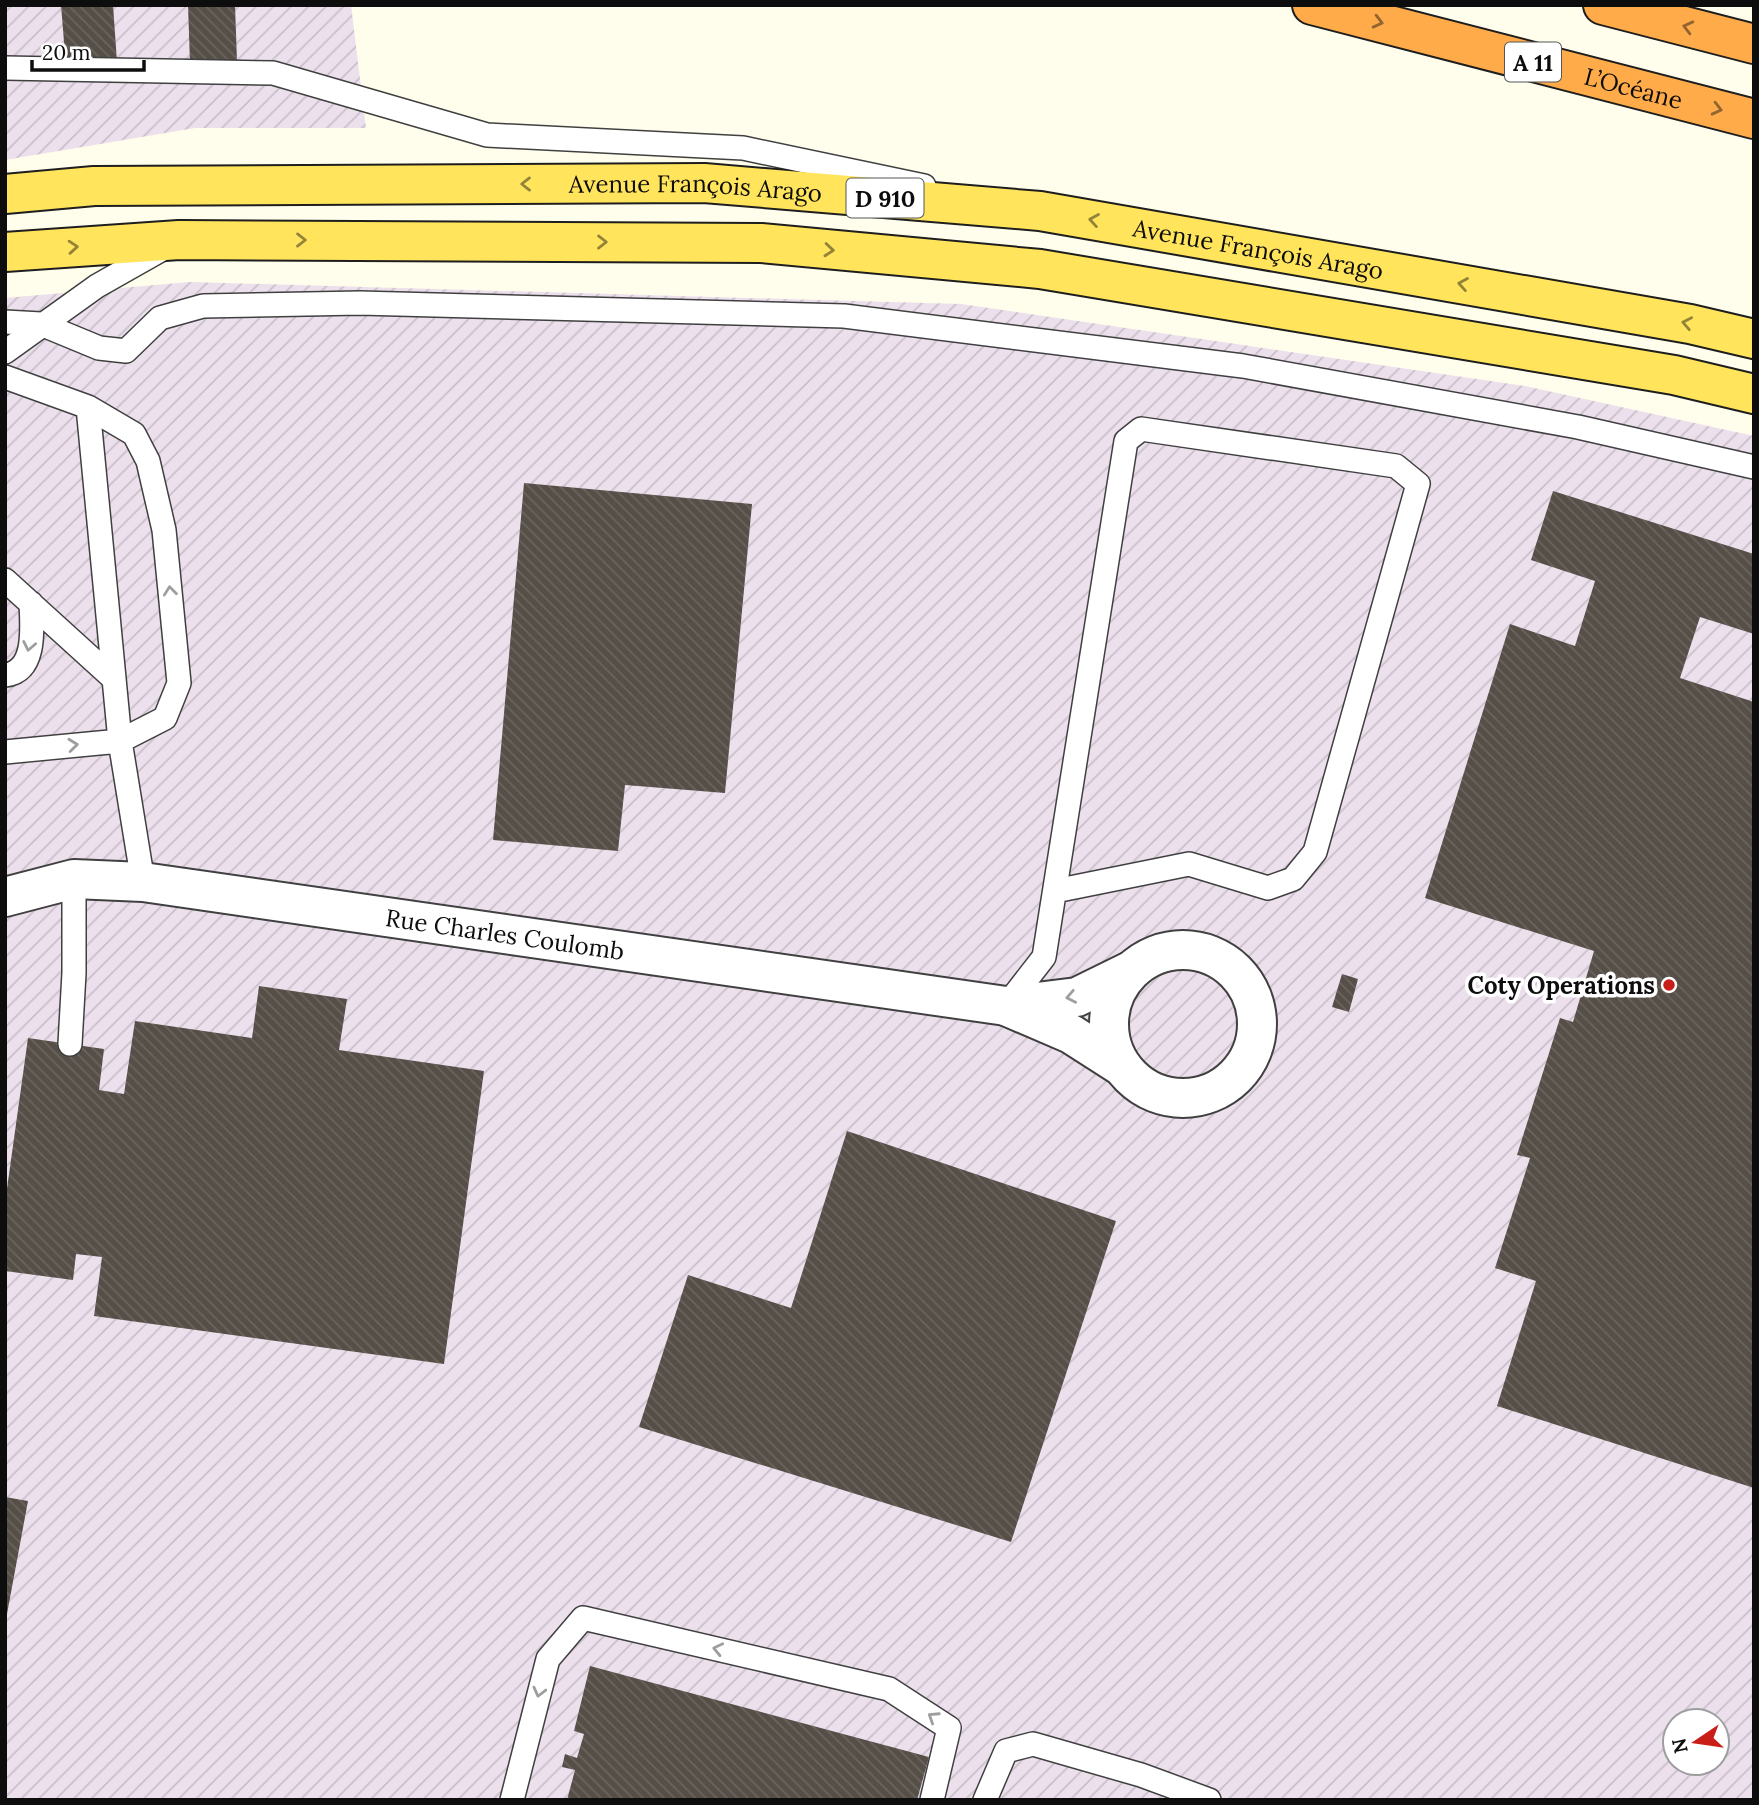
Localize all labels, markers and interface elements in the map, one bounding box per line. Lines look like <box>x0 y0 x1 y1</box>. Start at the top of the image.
one-way arrow <box>1372 14 1384 28</box>
one-way arrow <box>1682 21 1694 35</box>
scale bar <box>32 28 144 72</box>
text: 20 m <box>42 39 91 66</box>
road number: A 11 <box>1505 43 1561 82</box>
street label: L’Océane <box>1581 60 1686 115</box>
one-way arrow <box>1711 101 1723 115</box>
street label: Avenue François Arago <box>568 167 823 208</box>
one-way arrow <box>520 176 530 192</box>
road number: D 910 <box>846 178 924 218</box>
street label: Avenue François Arago <box>1130 212 1386 286</box>
one-way arrow <box>1088 213 1100 228</box>
one-way arrow <box>295 233 306 248</box>
one-way arrow <box>597 234 607 250</box>
one-way arrow <box>68 240 79 255</box>
one-way arrow <box>823 242 835 257</box>
one-way arrow <box>1457 277 1469 292</box>
one-way arrow <box>1681 317 1693 332</box>
one-way arrow <box>163 585 178 596</box>
one-way arrow <box>23 639 38 651</box>
one-way arrow <box>67 738 79 753</box>
street label: Rue Charles Coulomb <box>384 902 626 966</box>
place label: Coty Operations <box>1467 970 1655 1001</box>
marker: Coty Operations <box>1661 977 1677 993</box>
one-way arrow <box>1065 989 1077 1004</box>
one-way arrow <box>712 1643 724 1657</box>
one-way arrow <box>533 1686 547 1698</box>
north arrow <box>1661 1707 1731 1777</box>
one-way arrow <box>927 1713 940 1726</box>
text: N <box>1666 1736 1693 1756</box>

